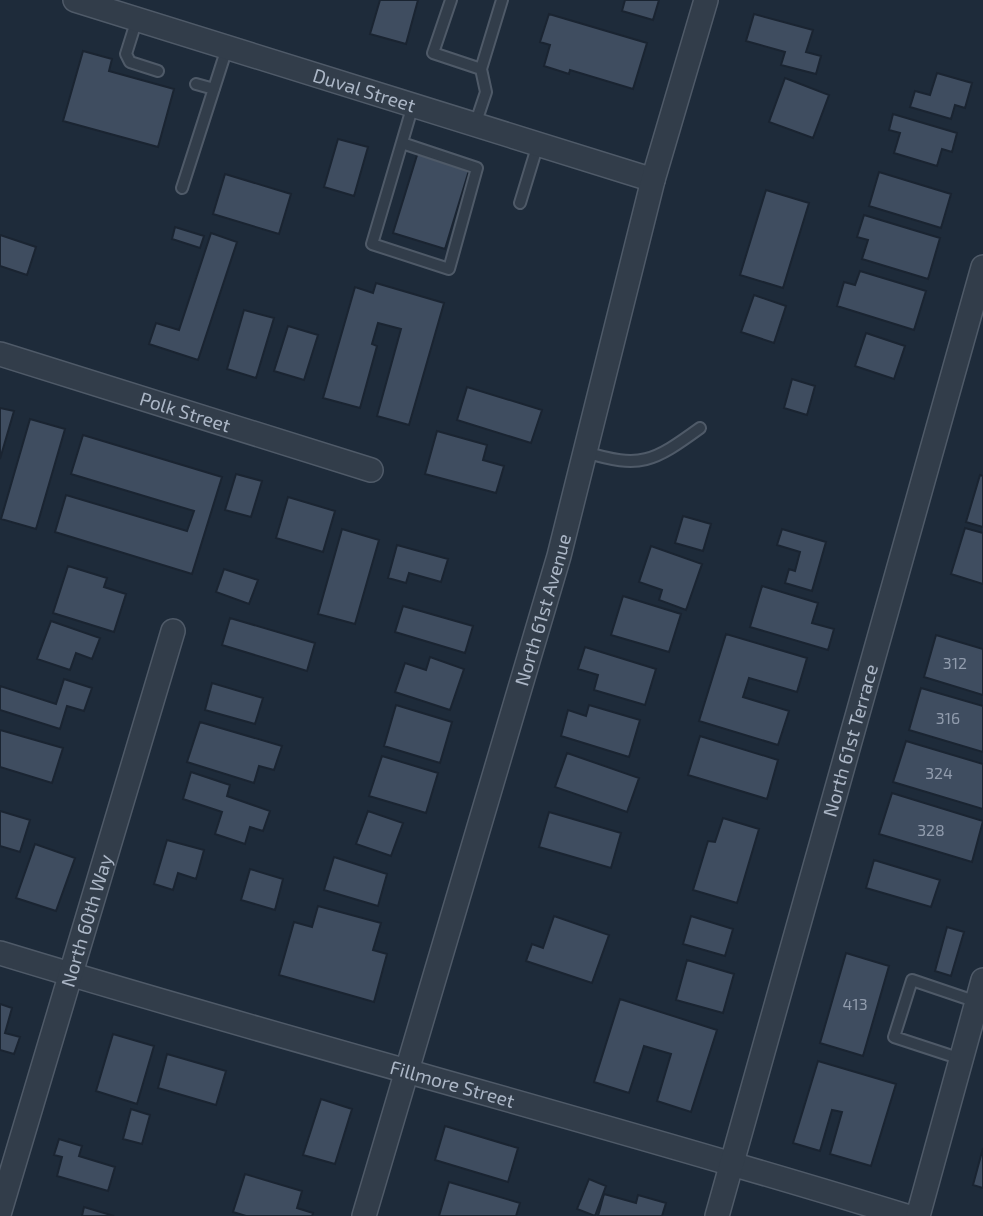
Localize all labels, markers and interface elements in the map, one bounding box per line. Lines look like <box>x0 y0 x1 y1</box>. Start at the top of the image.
street label: Duval Street <box>310 63 419 116</box>
street label: Polk Street <box>137 386 234 436</box>
street label: North 61st Avenue <box>509 531 575 688</box>
house number: 312 <box>943 653 967 672</box>
street label: North 61st Terrace <box>817 661 882 819</box>
house number: 316 <box>936 708 960 727</box>
house number: 324 <box>925 763 953 782</box>
house number: 328 <box>917 820 945 839</box>
street label: North 60th Way <box>55 851 117 990</box>
house number: 413 <box>842 994 868 1013</box>
street label: Fillmore Street <box>388 1055 517 1112</box>

